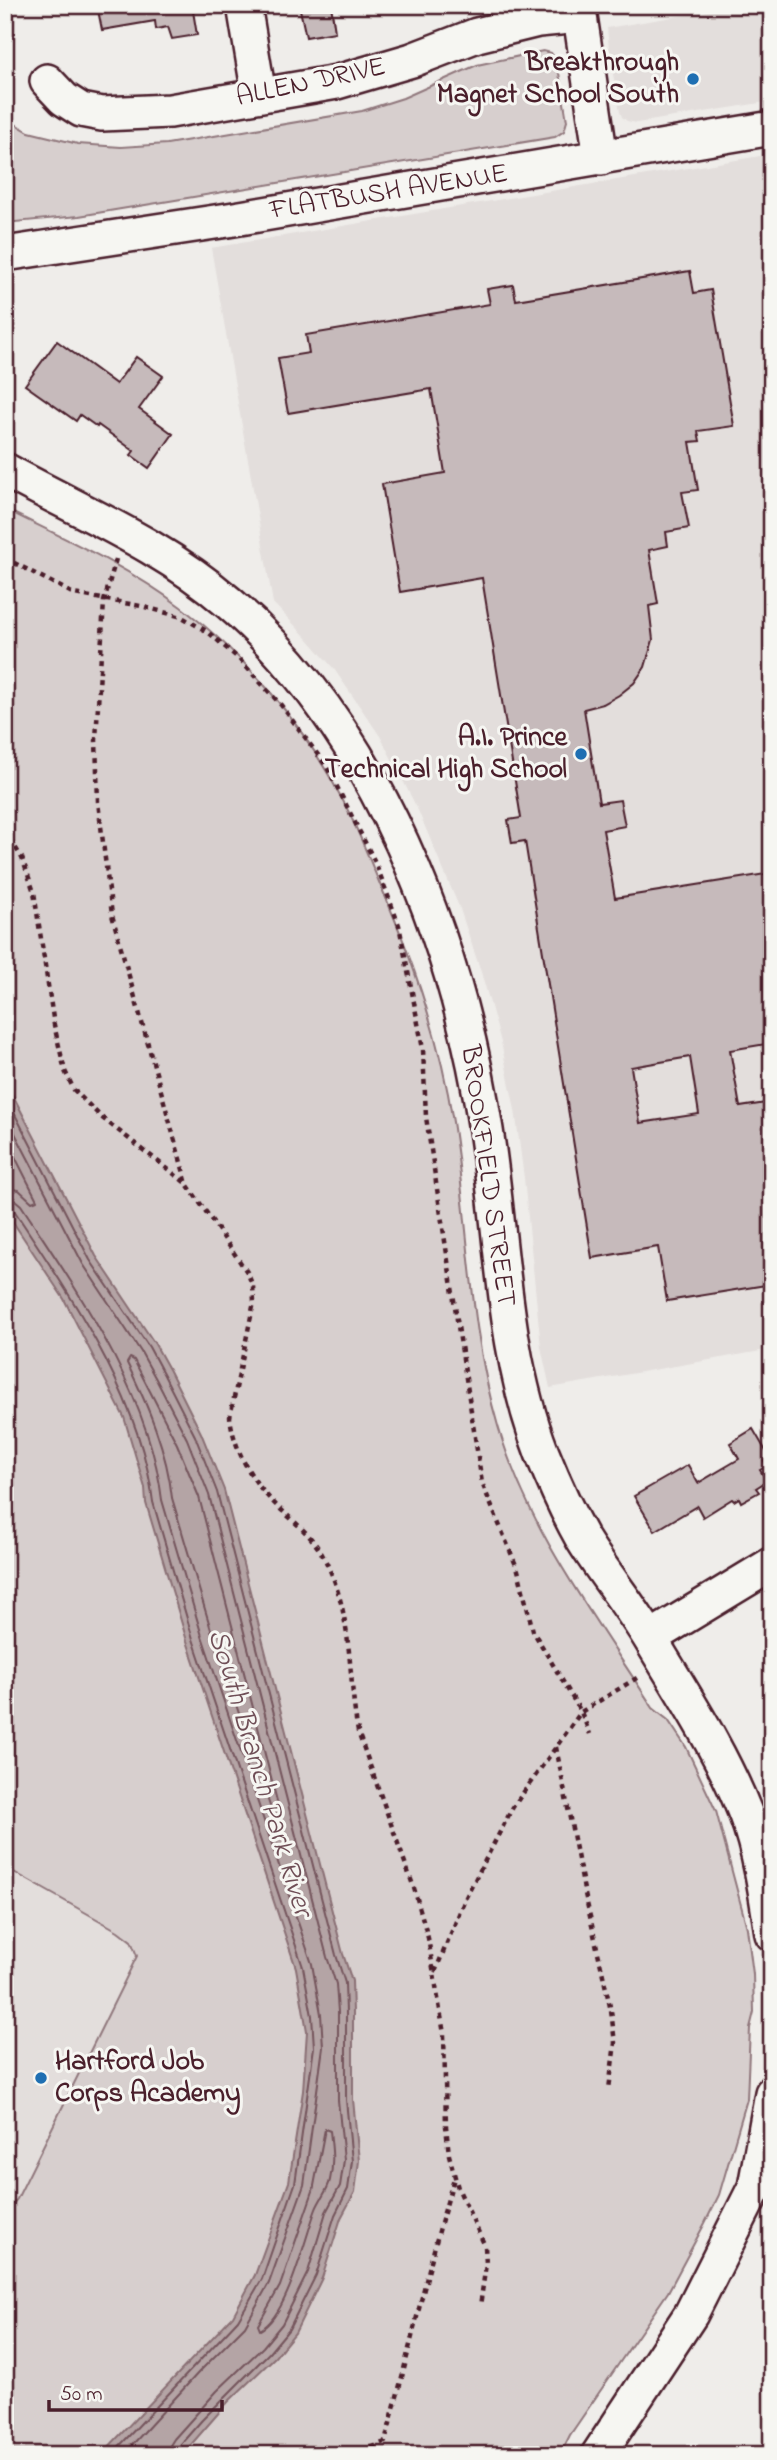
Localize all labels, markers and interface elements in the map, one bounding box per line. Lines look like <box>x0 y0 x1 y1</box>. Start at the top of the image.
place label: Breakthrough Magnet School South <box>437 43 679 117</box>
street label: ALLEN DRIVE <box>232 47 390 119</box>
marker: Breakthrough Magnet School South <box>685 71 701 87</box>
street label: FLATBUSH AVENUE <box>266 154 511 232</box>
place label: A.I. Prince Technical High School <box>325 718 568 792</box>
marker: A.I. Prince Technical High School <box>573 746 589 762</box>
street label: BROOKFIELD STREET <box>448 1041 526 1310</box>
water label: South Branch Park River <box>194 1624 325 1926</box>
place label: Hartford Job Corps Academy <box>55 2042 240 2115</box>
marker: Hartford Job Corps Academy <box>33 2070 49 2086</box>
scale bar <box>49 2369 222 2413</box>
text: 50 m <box>60 2380 103 2410</box>

